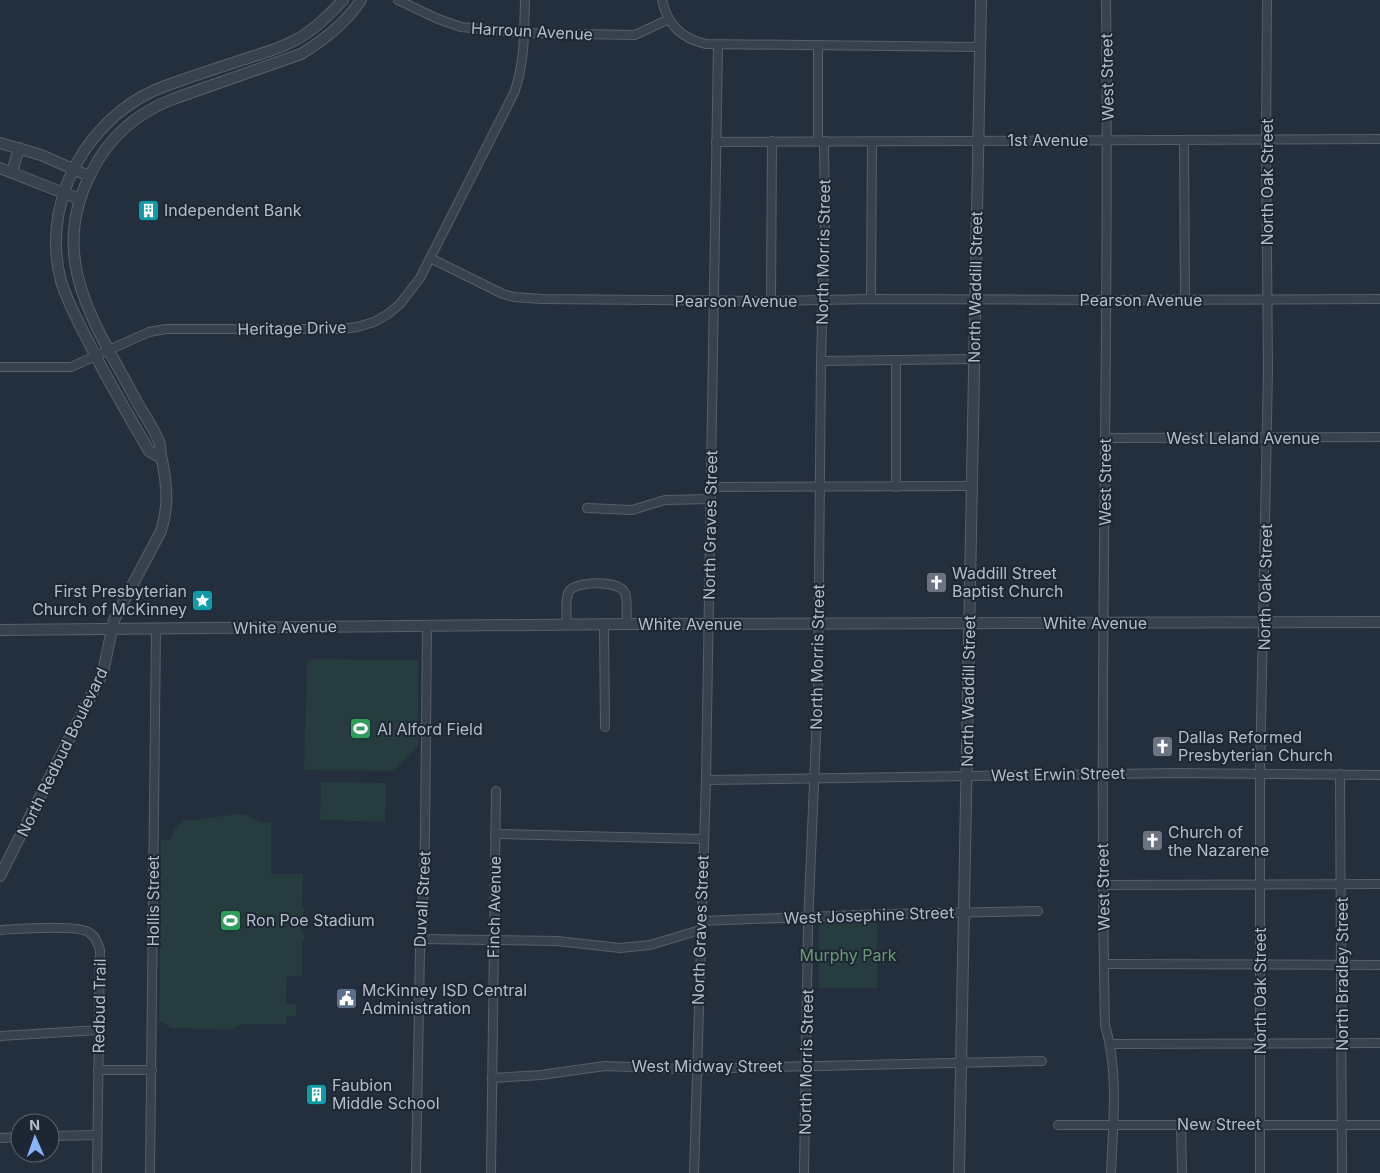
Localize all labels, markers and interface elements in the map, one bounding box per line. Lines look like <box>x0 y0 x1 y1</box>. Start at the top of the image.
street label: Harroun Avenue <box>470 18 594 44</box>
street label: West Street <box>1096 33 1118 121</box>
street label: North Oak Street <box>1257 119 1277 245</box>
street label: 1st Avenue <box>1008 130 1088 150</box>
street label: North Morris Street <box>812 179 834 325</box>
building icon: Independent Bank <box>136 198 160 222</box>
place label: Independent Bank <box>164 200 302 220</box>
street label: North Waddill Street <box>964 211 986 363</box>
street label: Pearson Avenue <box>1080 290 1202 310</box>
street label: Pearson Avenue <box>675 291 797 311</box>
street label: Heritage Drive <box>237 317 347 339</box>
street label: West Leland Avenue <box>1166 428 1320 448</box>
street label: West Street <box>1095 438 1115 526</box>
street label: North Graves Street <box>699 450 721 600</box>
street label: North Oak Street <box>1254 523 1276 651</box>
place label: Waddill Street Baptist Church <box>952 563 1064 601</box>
church icon: Waddill Street Baptist Church <box>924 570 948 594</box>
place label: First Presbyterian Church of McKinney <box>32 581 187 619</box>
street label: North Morris Street <box>806 584 828 730</box>
place icon: First Presbyterian Church of McKinney <box>191 588 215 612</box>
street label: White Avenue <box>1043 613 1147 633</box>
street label: White Avenue <box>638 614 742 634</box>
street label: North Waddill Street <box>957 615 979 767</box>
street label: White Avenue <box>233 616 337 638</box>
street label: North Redbud Boulevard <box>12 664 112 840</box>
sports icon: Al Alford Field <box>349 717 373 741</box>
place label: Al Alford Field <box>377 719 483 739</box>
place label: Dallas Reformed Presbyterian Church <box>1178 727 1333 765</box>
church icon: Dallas Reformed Presbyterian Church <box>1150 734 1174 758</box>
street label: West Erwin Street <box>991 763 1125 785</box>
place label: Church of the Nazarene <box>1168 822 1269 860</box>
church icon: Church of the Nazarene <box>1140 829 1164 853</box>
street label: West Street <box>1092 843 1114 931</box>
street label: Duvall Street <box>409 850 435 948</box>
street label: Hollis Street <box>143 855 163 947</box>
street label: North Graves Street <box>687 855 713 1005</box>
street label: Finch Avenue <box>483 856 505 958</box>
street label: North Bradley Street <box>1332 897 1352 1051</box>
street label: West Josephine Street <box>783 902 955 928</box>
sports icon: Ron Poe Stadium <box>218 908 242 932</box>
place label: Ron Poe Stadium <box>246 910 375 930</box>
street label: North Oak Street <box>1250 928 1270 1054</box>
park label: Murphy Park <box>800 945 897 965</box>
street label: Redbud Trail <box>88 958 110 1054</box>
place label: McKinney ISD Central Administration <box>362 980 527 1018</box>
public building icon: McKinney ISD Central Administration <box>334 987 358 1011</box>
street label: North Morris Street <box>795 989 817 1135</box>
street label: West Midway Street <box>631 1056 783 1076</box>
place label: Faubion Middle School <box>332 1075 440 1113</box>
building icon: Faubion Middle School <box>304 1082 328 1106</box>
north arrow <box>10 1113 60 1163</box>
street label: New Street <box>1177 1114 1261 1134</box>
text: N <box>29 1116 40 1133</box>

